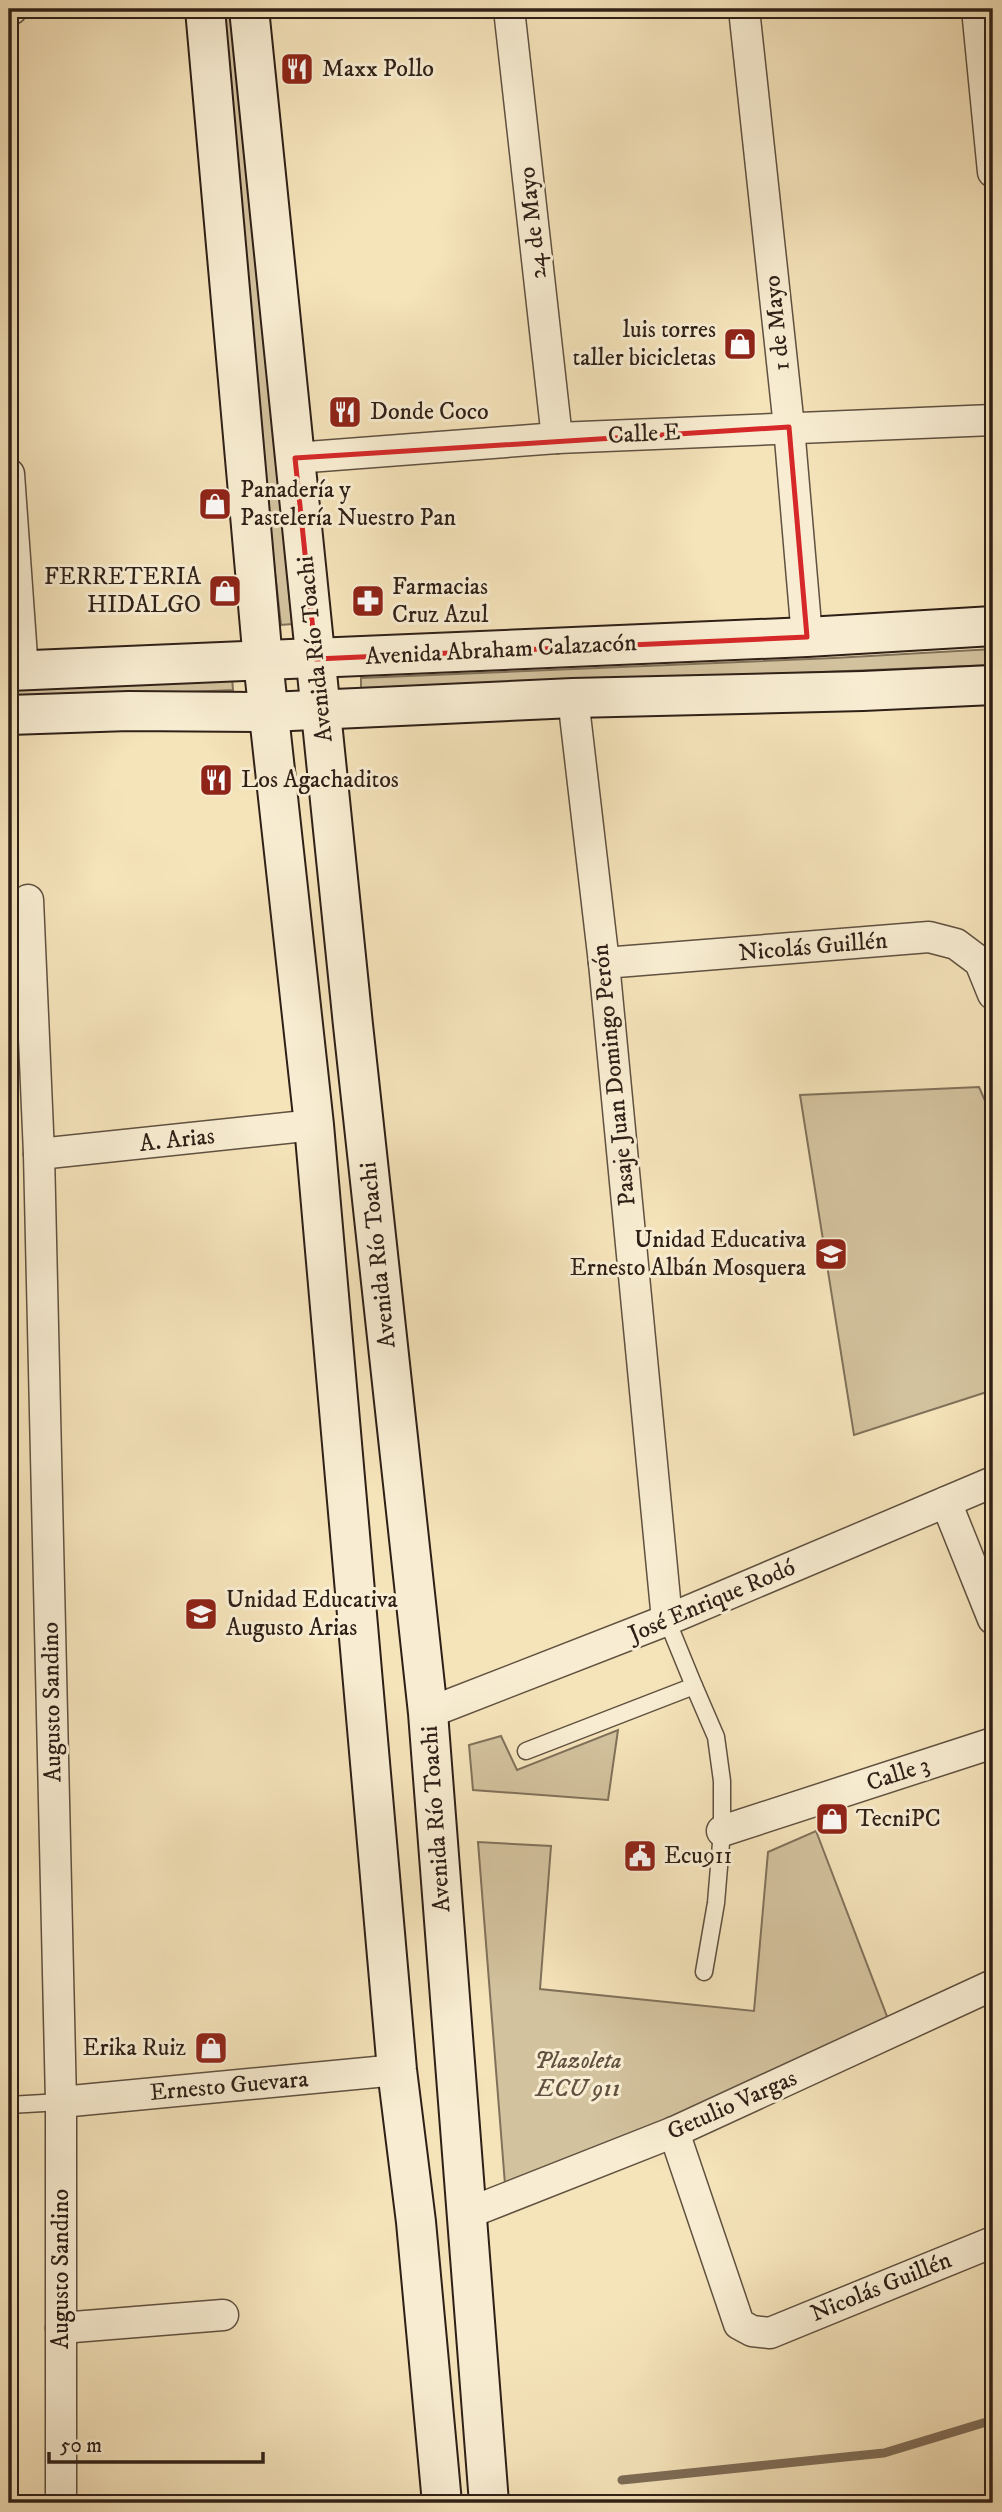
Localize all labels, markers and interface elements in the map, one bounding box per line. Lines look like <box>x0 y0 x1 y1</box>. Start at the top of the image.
restaurant icon: Maxx Pollo <box>278 50 316 88</box>
place label: Maxx Pollo <box>322 54 434 84</box>
street label: 24 de Mayo <box>512 165 554 281</box>
street label: 1 de Mayo <box>757 274 797 372</box>
place label: luis torres taller bicicletas <box>573 315 716 373</box>
shop icon: luis torres taller bicicletas <box>721 325 759 363</box>
restaurant icon: Donde Coco <box>326 393 364 431</box>
place label: Donde Coco <box>370 397 489 427</box>
street label: Calle E <box>607 417 681 451</box>
place label: Panadería y Pastelería Nuestro Pan <box>240 475 457 533</box>
shop icon: Panadería y Pastelería Nuestro Pan <box>196 485 234 523</box>
street label: Avenida Río Toachi <box>290 555 340 743</box>
place label: FERRETERIA HIDALGO <box>44 562 202 620</box>
shop icon: FERRETERIA HIDALGO <box>206 572 244 610</box>
place label: Farmacias Cruz Azul <box>392 572 489 630</box>
pharmacy icon: Farmacias Cruz Azul <box>349 582 387 620</box>
street label: Avenida Abraham Calazacón <box>365 628 638 672</box>
restaurant icon: Los Agachaditos <box>197 761 235 799</box>
place label: Los Agachaditos <box>241 765 399 795</box>
street label: Nicolás Guillén <box>737 926 889 968</box>
street label: Pasaje Juan Domingo Perón <box>585 942 643 1207</box>
street label: A. Arias <box>138 1121 216 1159</box>
street label: Avenida Río Toachi <box>353 1161 403 1349</box>
place label: Unidad Educativa Ernesto Albán Mosquera <box>570 1225 807 1283</box>
school or university icon: Unidad Educativa Ernesto Albán Mosquera <box>812 1235 850 1273</box>
street label: José Enrique Rodó <box>622 1552 800 1650</box>
place label: Unidad Educativa Augusto Arias <box>226 1585 399 1643</box>
school or university icon: Unidad Educativa Augusto Arias <box>182 1595 220 1633</box>
street label: Augusto Sandino <box>36 1622 68 1782</box>
street label: Avenida Río Toachi <box>415 1725 457 1913</box>
street label: Calle 3 <box>863 1750 933 1798</box>
shop icon: TecniPC <box>813 1800 851 1838</box>
place label: TecniPC <box>856 1804 941 1834</box>
public building icon: Ecu911 <box>621 1837 659 1875</box>
place label: Ecu911 <box>664 1841 732 1871</box>
shop icon: Erika Ruiz <box>192 2029 230 2067</box>
place label: Erika Ruiz <box>83 2033 187 2063</box>
park label: Plazoleta ECU 911 <box>534 2046 622 2104</box>
street label: Getulio Vargas <box>662 2063 802 2147</box>
street label: Ernesto Guevara <box>148 2064 310 2108</box>
street label: Augusto Sandino <box>46 2189 76 2349</box>
street label: Nicolás Guillén <box>806 2245 956 2329</box>
scale bar <box>49 2421 262 2465</box>
text: 50 m <box>60 2433 102 2459</box>

